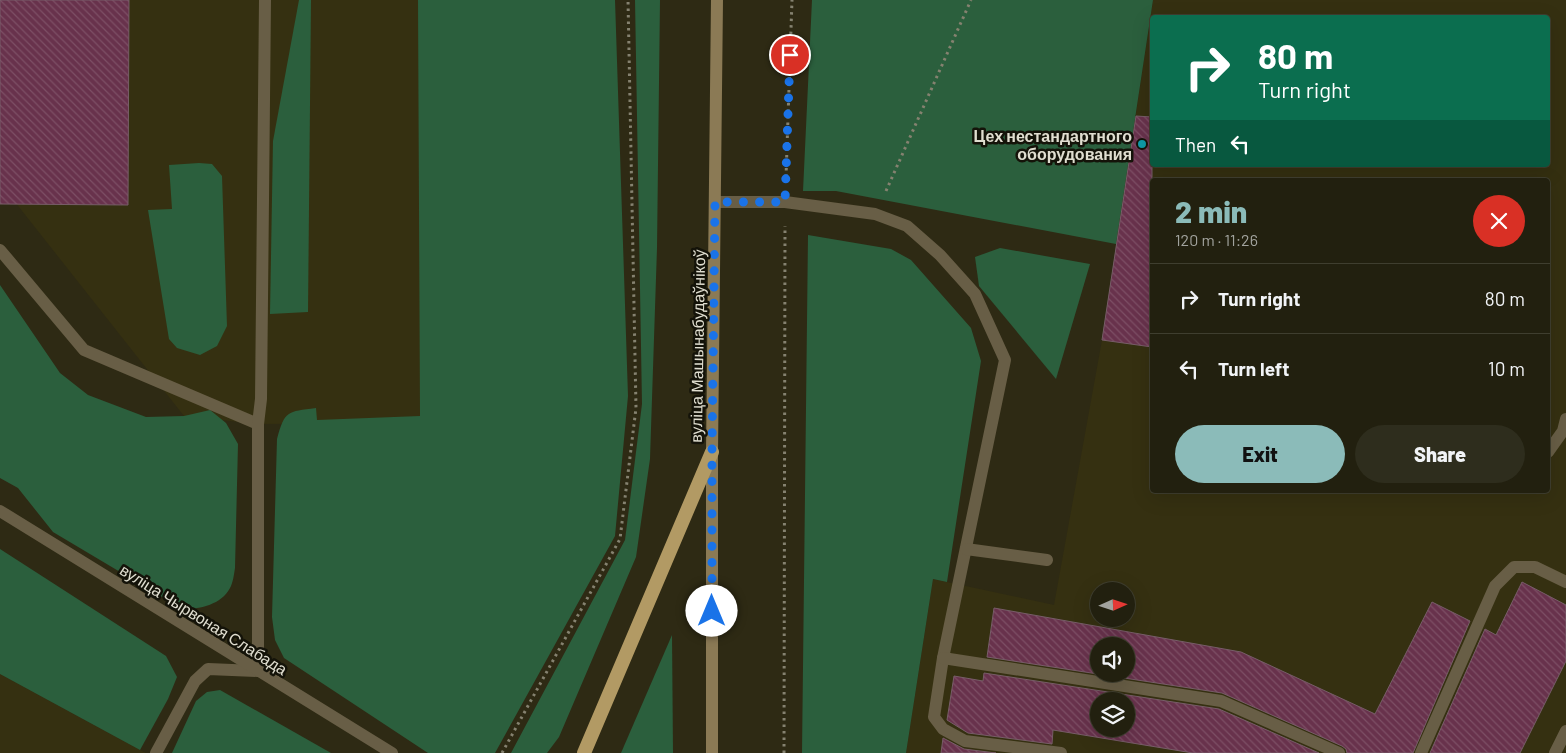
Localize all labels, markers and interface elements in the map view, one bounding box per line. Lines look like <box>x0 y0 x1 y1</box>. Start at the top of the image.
pin <box>769 34 811 76</box>
text: 80 m <box>1258 34 1333 76</box>
icon: right <box>1175 35 1240 100</box>
icon: arrive <box>776 41 804 69</box>
text: Turn right <box>1258 76 1351 102</box>
place label: Цех нестандартного оборудования <box>974 126 1132 163</box>
icon: left <box>1226 130 1254 158</box>
text: Then <box>1175 133 1216 156</box>
marker: Цех нестандартного оборудования <box>1136 138 1148 150</box>
text: 2 min <box>1175 193 1247 229</box>
button: close <box>1473 195 1525 247</box>
text: 120 m · 11:26 <box>1175 230 1258 249</box>
street label: вуліца Машынабудаўнікоў <box>686 249 708 443</box>
icon: right <box>1175 285 1203 313</box>
text: Turn right <box>1218 287 1300 310</box>
text: 80 m <box>1485 287 1525 310</box>
icon: left <box>1175 355 1203 383</box>
text: Turn left <box>1218 357 1289 380</box>
text: 10 m <box>1488 357 1525 380</box>
button: Exit <box>1175 425 1345 483</box>
button: Share <box>1355 425 1525 483</box>
street label: вуліца Чырвоная Слабада <box>117 560 291 678</box>
north arrow <box>1090 582 1135 628</box>
map controls <box>1090 582 1135 737</box>
position arrow <box>685 584 737 636</box>
button: sound <box>1090 637 1135 682</box>
button: layers <box>1090 692 1135 737</box>

